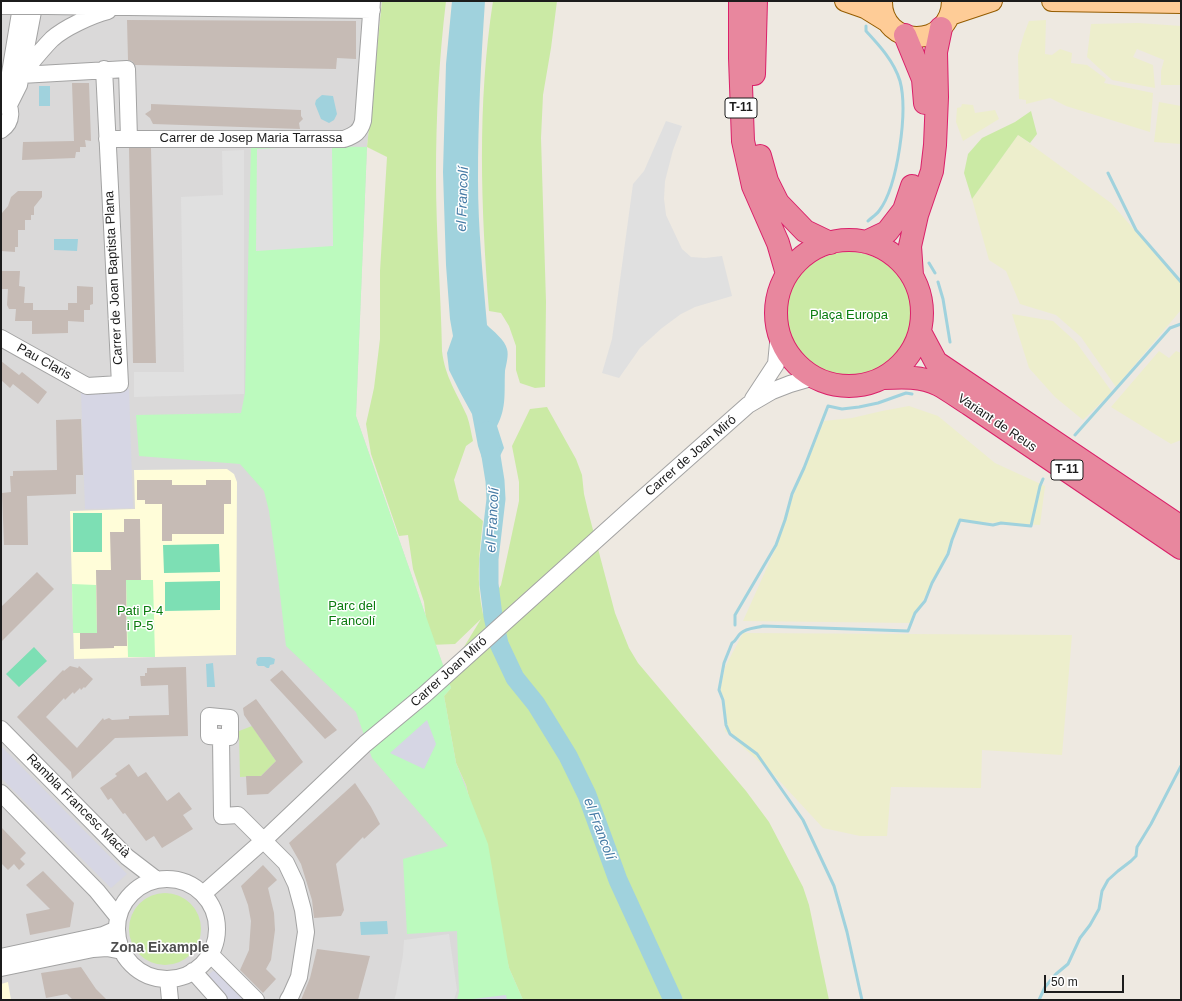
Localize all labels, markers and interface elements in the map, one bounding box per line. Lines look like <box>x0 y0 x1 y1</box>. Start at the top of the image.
road number: T-11 <box>725 98 757 118</box>
street label: Carrer de Josep Maria Tarrassa <box>160 130 342 146</box>
water label: el Francolí <box>453 166 473 232</box>
street label: Carrer de Joan Baptista Plana <box>102 191 126 365</box>
park label: Plaça Europa <box>810 307 888 323</box>
street label: Pau Claris <box>14 341 74 383</box>
street label: Variant de Reus <box>954 391 1040 455</box>
street label: Carrer de Joan Miró <box>642 412 740 500</box>
road number: T-11 <box>1051 460 1083 480</box>
water label: el Francolí <box>483 487 503 553</box>
park label: Parc del Francolí <box>328 598 376 629</box>
park label: Pati P-4 i P-5 <box>117 603 163 634</box>
street label: Carrer Joan Miró <box>408 634 490 710</box>
street label: Rambla Francesc Macià <box>23 751 133 861</box>
water label: el Francolí <box>579 795 619 863</box>
district label: Zona Eixample <box>111 940 209 956</box>
scale bar <box>1046 967 1126 993</box>
text: 50 m <box>1051 975 1078 989</box>

